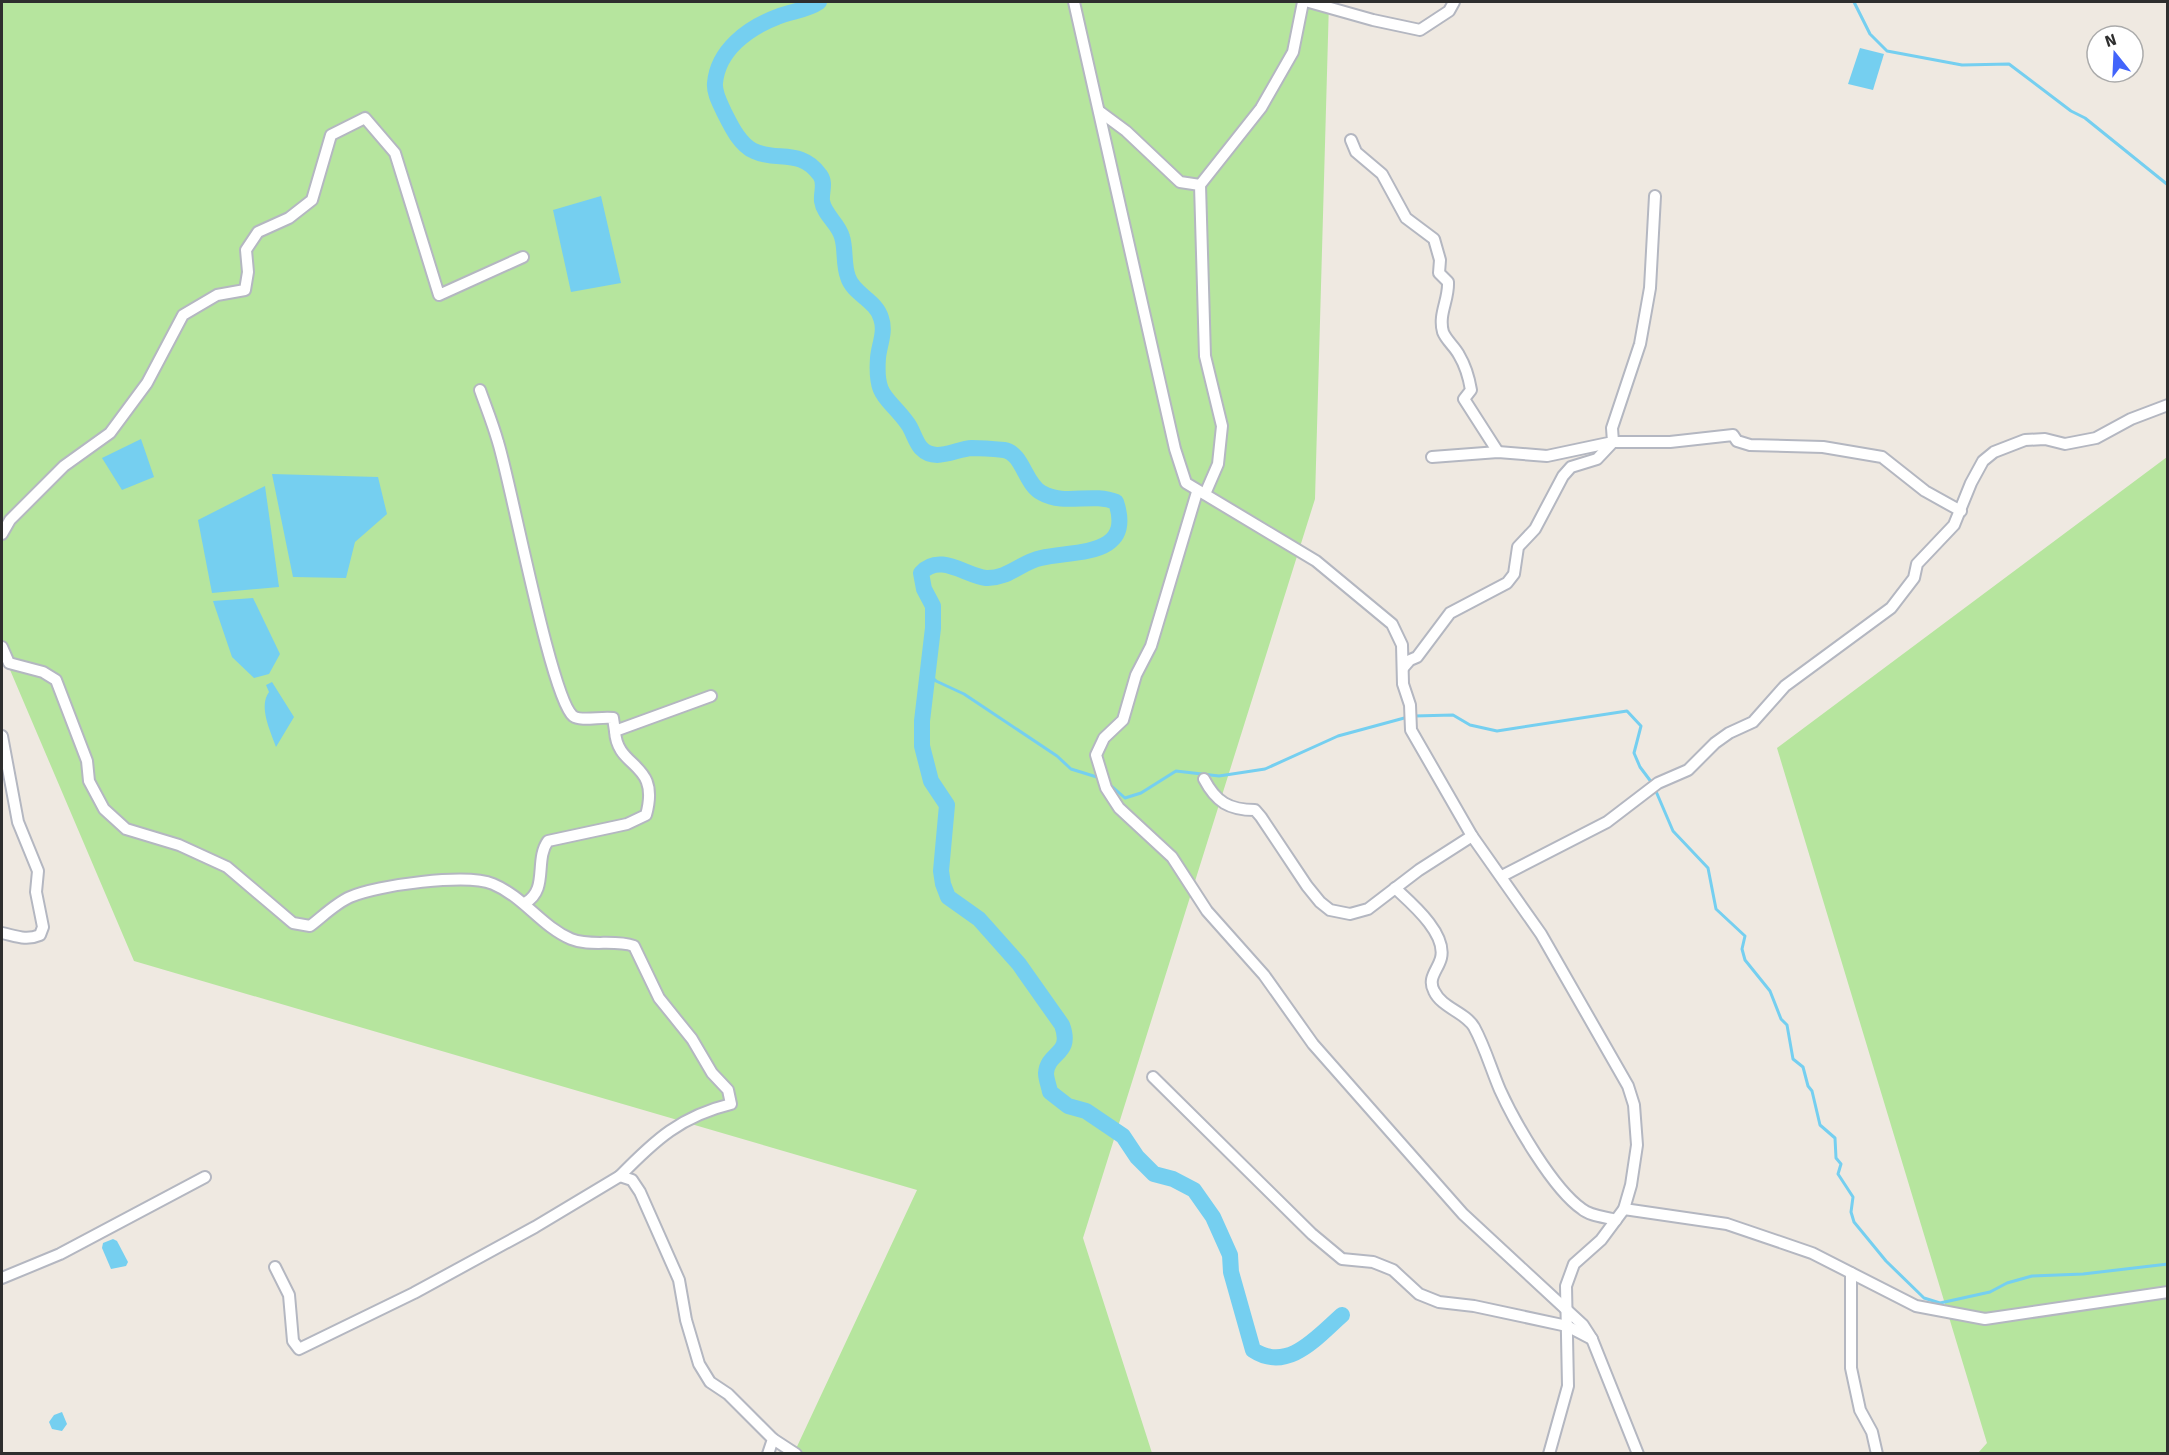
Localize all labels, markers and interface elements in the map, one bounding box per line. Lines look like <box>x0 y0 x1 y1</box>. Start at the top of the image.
north arrow <box>2085 24 2145 84</box>
text: N <box>2102 29 2119 52</box>

